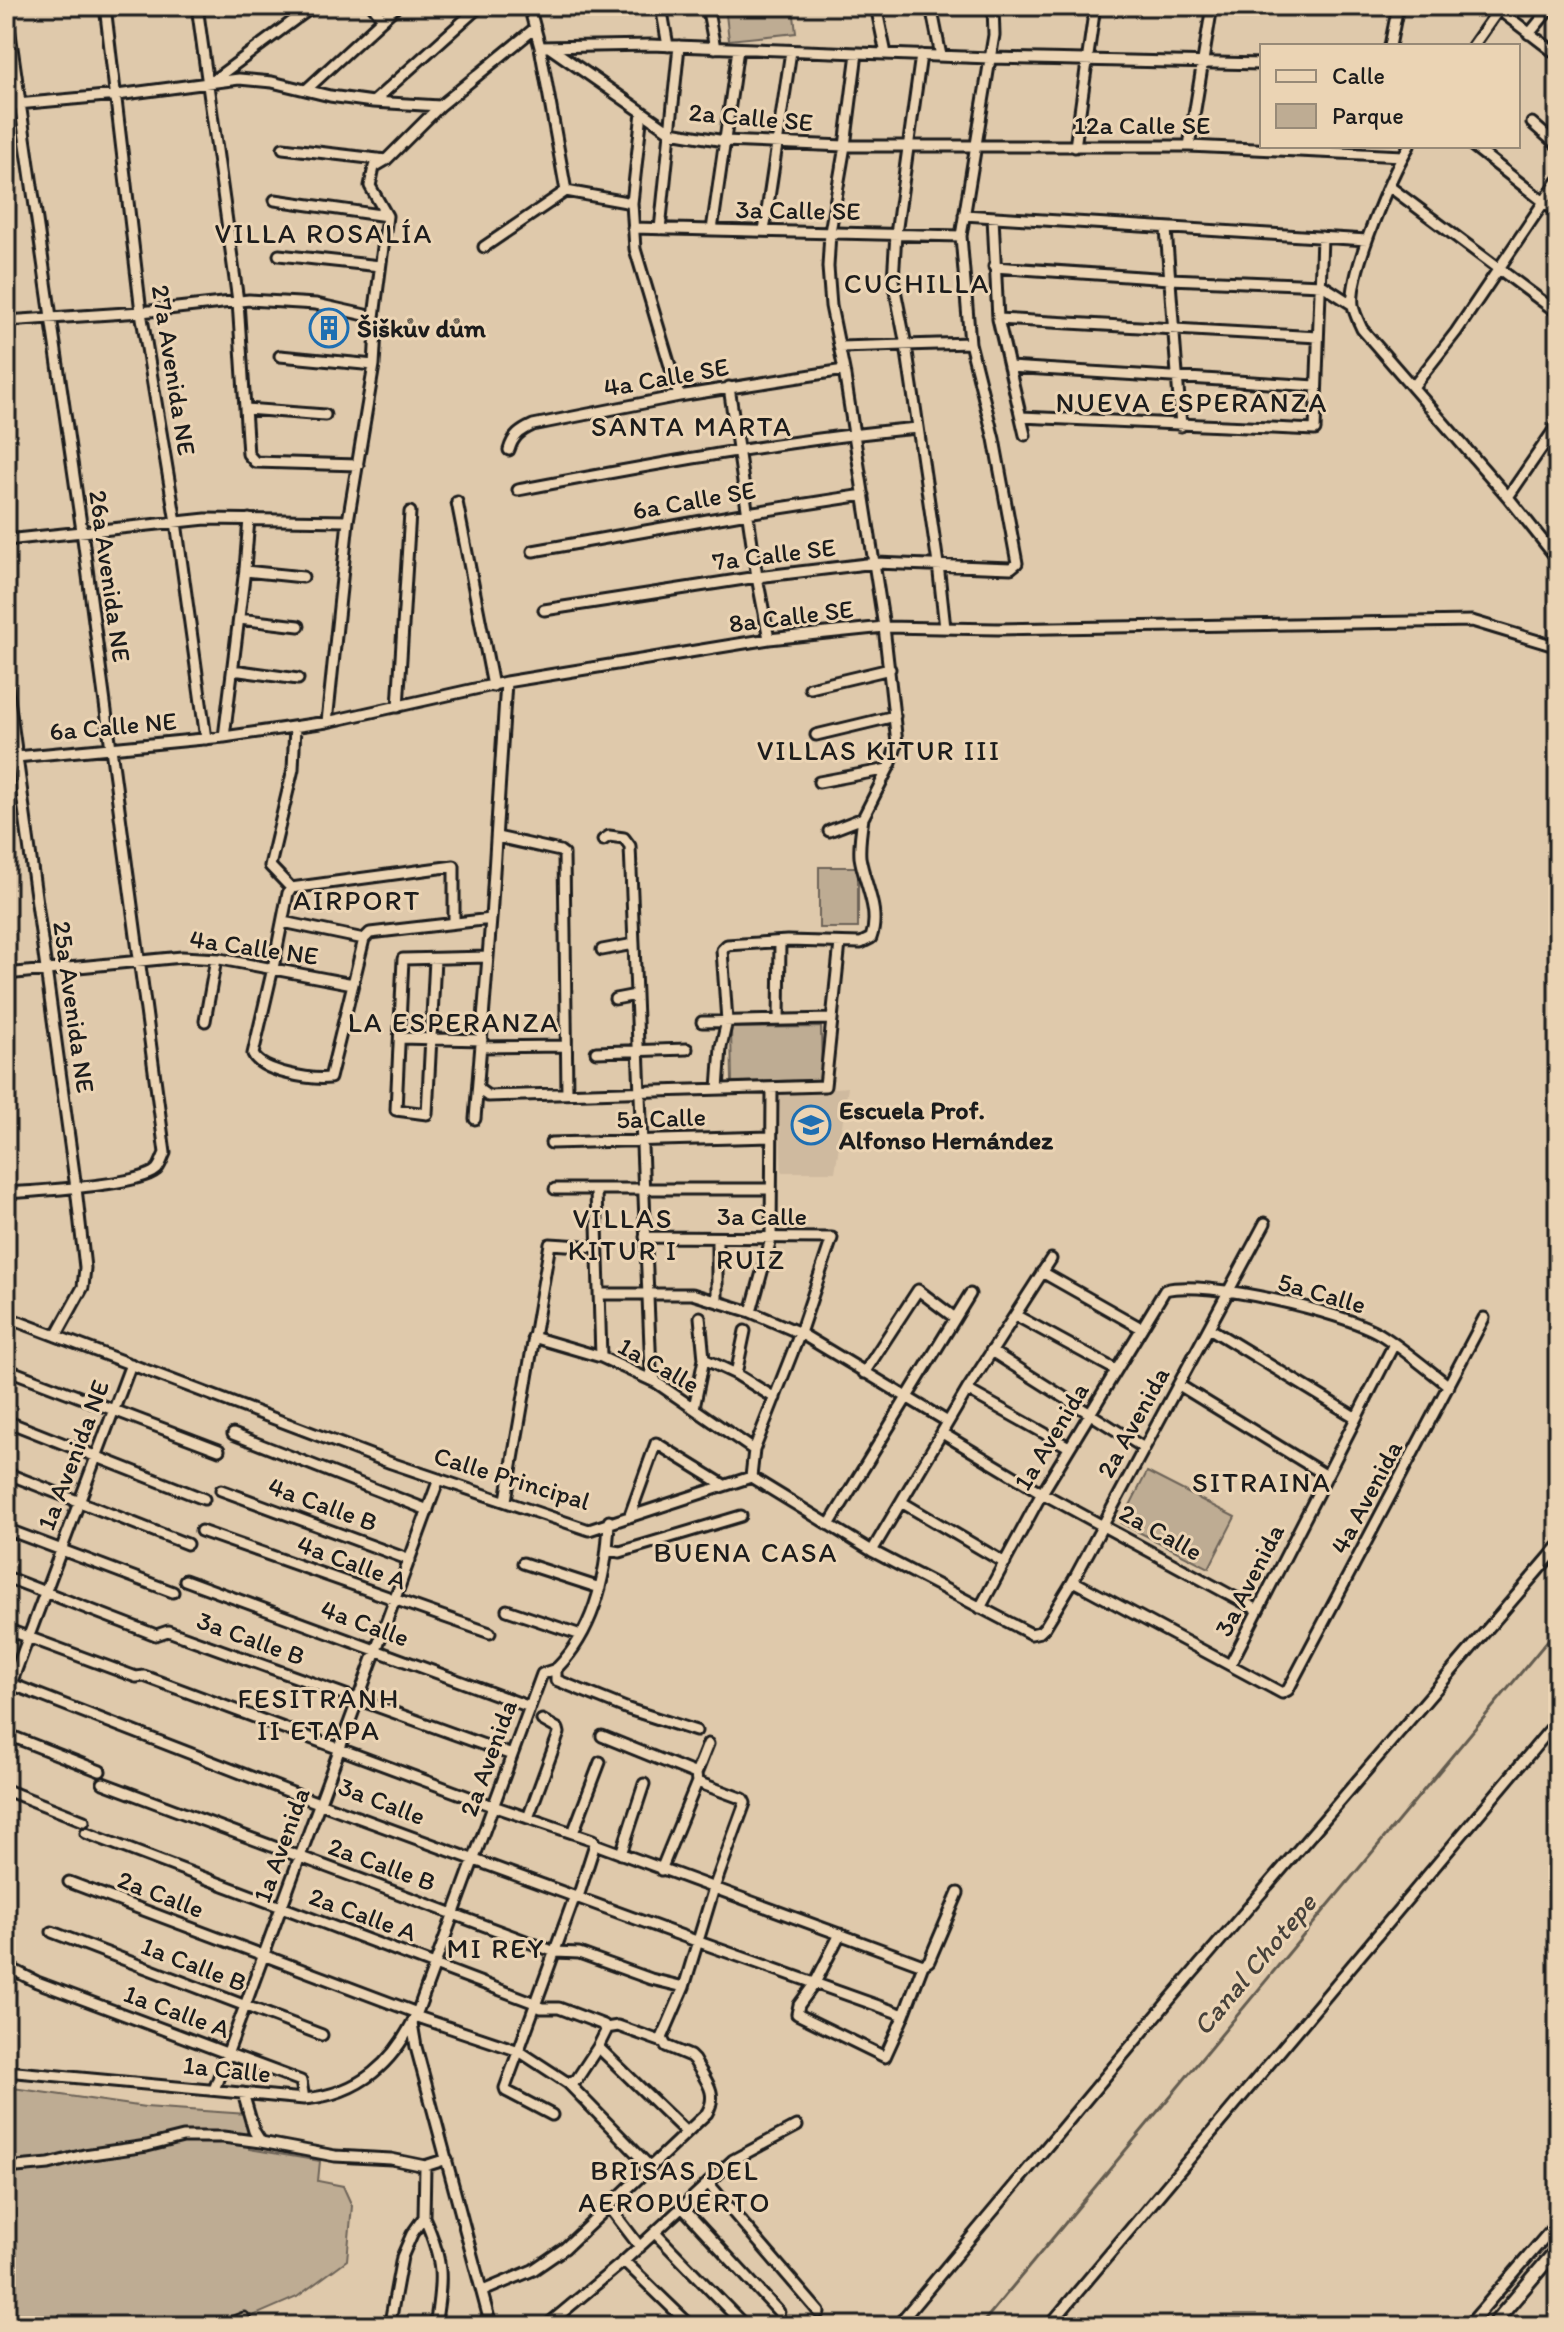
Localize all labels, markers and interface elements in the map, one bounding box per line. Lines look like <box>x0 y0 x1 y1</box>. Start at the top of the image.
legend <box>1260 44 1520 148</box>
text: Calle <box>1332 61 1385 90</box>
street label: 2a Calle SE <box>688 96 814 138</box>
text: Parque <box>1332 101 1404 130</box>
street label: 12a Calle SE <box>1074 109 1210 141</box>
street label: 3a Calle SE <box>735 193 861 227</box>
district label: VILLA ROSALÍA <box>215 216 433 250</box>
district label: CUCHILLA <box>844 266 990 300</box>
street label: 27a Avenida NE <box>145 282 203 458</box>
building icon: Šiškův dům <box>308 307 350 349</box>
place label: Šiškův dům <box>357 312 486 344</box>
street label: 4a Calle SE <box>601 350 731 404</box>
district label: NUEVA ESPERANZA <box>1055 385 1329 419</box>
district label: SANTA MARTA <box>591 409 793 443</box>
street label: 6a Calle SE <box>630 473 758 527</box>
street label: 26a Avenida NE <box>82 488 138 664</box>
street label: 7a Calle SE <box>711 531 837 577</box>
street label: 8a Calle SE <box>727 592 855 640</box>
street label: 6a Calle NE <box>48 704 178 748</box>
district label: VILLAS KITUR III <box>757 733 1001 767</box>
district label: AIRPORT <box>293 883 421 917</box>
street label: 25a Avenida NE <box>46 919 102 1095</box>
street label: 4a Calle NE <box>188 922 320 972</box>
district label: LA ESPERANZA <box>348 1005 560 1039</box>
place label: Escuela Prof. Alfonso Hernández <box>838 1094 1054 1156</box>
street label: 5a Calle <box>616 1100 706 1136</box>
school or university icon: Escuela Prof. Alfonso Hernández <box>790 1104 832 1146</box>
street label: 3a Calle <box>717 1200 807 1232</box>
district label: VILLAS KITUR I <box>568 1201 678 1267</box>
district label: RUIZ <box>716 1242 786 1276</box>
street label: 5a Calle <box>1274 1265 1370 1321</box>
street label: 1a Calle <box>613 1330 705 1400</box>
street label: 2a Avenida <box>1089 1361 1177 1483</box>
street label: 1a Avenida NE <box>30 1375 116 1535</box>
street label: 1a Avenida <box>1006 1376 1096 1496</box>
street label: 4a Avenida <box>1323 1434 1409 1559</box>
street label: Calle Principal <box>430 1439 594 1517</box>
district label: SITRAINA <box>1192 1465 1332 1499</box>
street label: 4a Calle B <box>264 1469 382 1539</box>
street label: 2a Calle <box>1114 1496 1208 1568</box>
street label: 3a Avenida <box>1207 1518 1291 1642</box>
street label: 4a Calle A <box>293 1527 411 1597</box>
district label: BUENA CASA <box>654 1535 838 1569</box>
street label: 4a Calle <box>316 1592 414 1654</box>
street label: 3a Calle B <box>193 1604 309 1672</box>
district label: FESITRANH II ETAPA <box>238 1681 400 1747</box>
street label: 2a Avenida <box>452 1695 524 1821</box>
street label: 3a Calle <box>334 1770 430 1832</box>
street label: 1a Avenida <box>245 1783 317 1907</box>
street label: 2a Calle B <box>324 1830 440 1898</box>
street label: 2a Calle <box>113 1863 209 1925</box>
street label: 2a Calle A <box>305 1880 422 1948</box>
water label: Canal Chotepe <box>1185 1885 1324 2042</box>
street label: 1a Calle B <box>137 1929 251 1999</box>
district label: MI REY <box>446 1931 546 1965</box>
street label: 1a Calle A <box>120 1977 235 2045</box>
street label: 1a Calle <box>181 2048 273 2090</box>
district label: BRISAS DEL AEROPUERTO <box>578 2153 772 2219</box>

